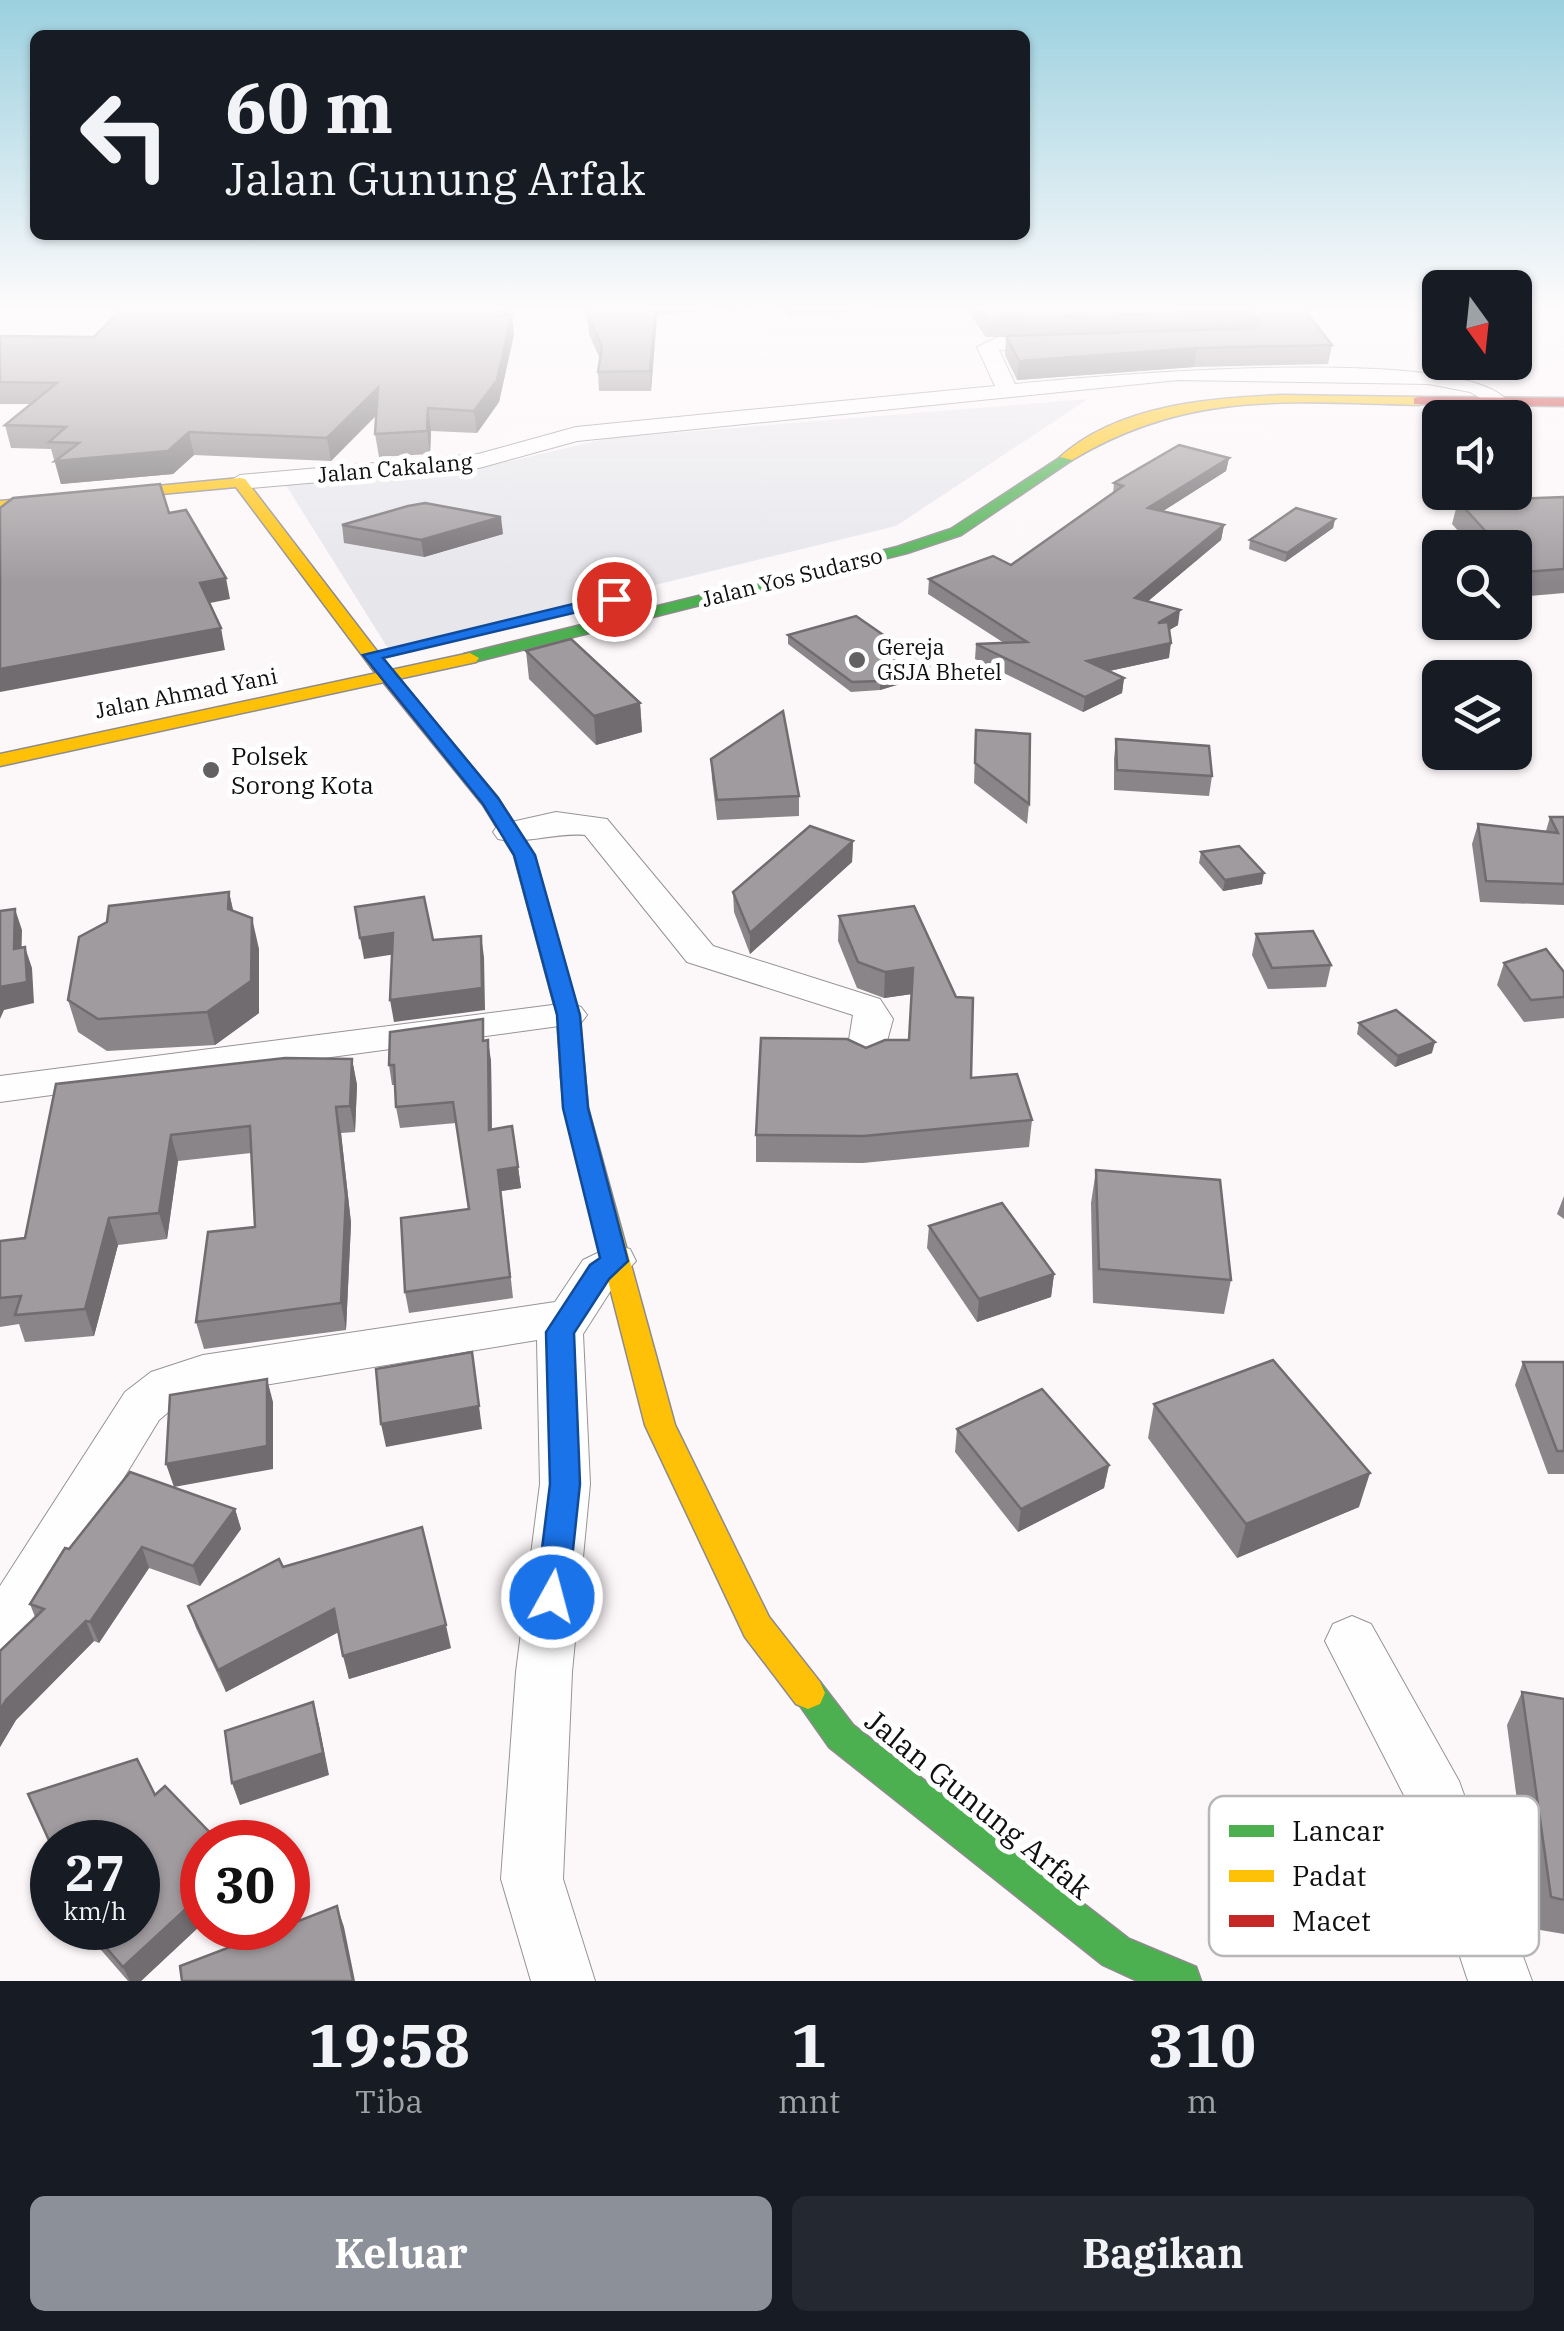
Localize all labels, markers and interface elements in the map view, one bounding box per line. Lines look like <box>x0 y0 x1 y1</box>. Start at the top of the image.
text: 60 m <box>225 61 393 152</box>
icon: left <box>60 70 190 200</box>
text: Jalan Gunung Arfak <box>225 149 645 207</box>
north arrow <box>1422 270 1532 380</box>
map controls <box>1422 270 1532 770</box>
button: sound <box>1422 400 1532 510</box>
street label: Jalan Cakalang <box>316 446 474 489</box>
button: search <box>1422 530 1532 640</box>
street label: Jalan Yos Sudarso <box>699 540 885 613</box>
pin <box>572 557 657 642</box>
icon: arrive <box>587 572 642 627</box>
place label: Gereja GSJA Bhetel <box>877 632 1002 686</box>
marker: Gereja GSJA Bhetel <box>846 649 868 671</box>
button: layers <box>1422 660 1532 770</box>
street label: Jalan Ahmad Yani <box>92 661 280 724</box>
place label: Polsek Sorong Kota <box>231 739 374 801</box>
marker: Polsek Sorong Kota <box>200 759 222 781</box>
position arrow <box>500 1545 604 1649</box>
street label: Jalan Gunung Arfak <box>858 1700 1101 1907</box>
legend <box>1209 1796 1539 1956</box>
text: Lancar <box>1292 1812 1384 1849</box>
speed limit sign: 30 <box>180 1820 310 1950</box>
text: 27 <box>65 1840 125 1905</box>
text: Padat <box>1292 1857 1366 1894</box>
text: km/h <box>63 1894 127 1927</box>
text: Macet <box>1292 1902 1371 1939</box>
text: 19:58 <box>308 2005 470 2084</box>
text: 1 <box>791 2005 827 2084</box>
text: 310 <box>1148 2005 1256 2084</box>
text: Tiba <box>355 2080 423 2122</box>
text: mnt <box>778 2080 840 2122</box>
text: m <box>1187 2080 1217 2122</box>
button: Keluar <box>30 2196 772 2311</box>
button: Bagikan <box>792 2196 1534 2311</box>

